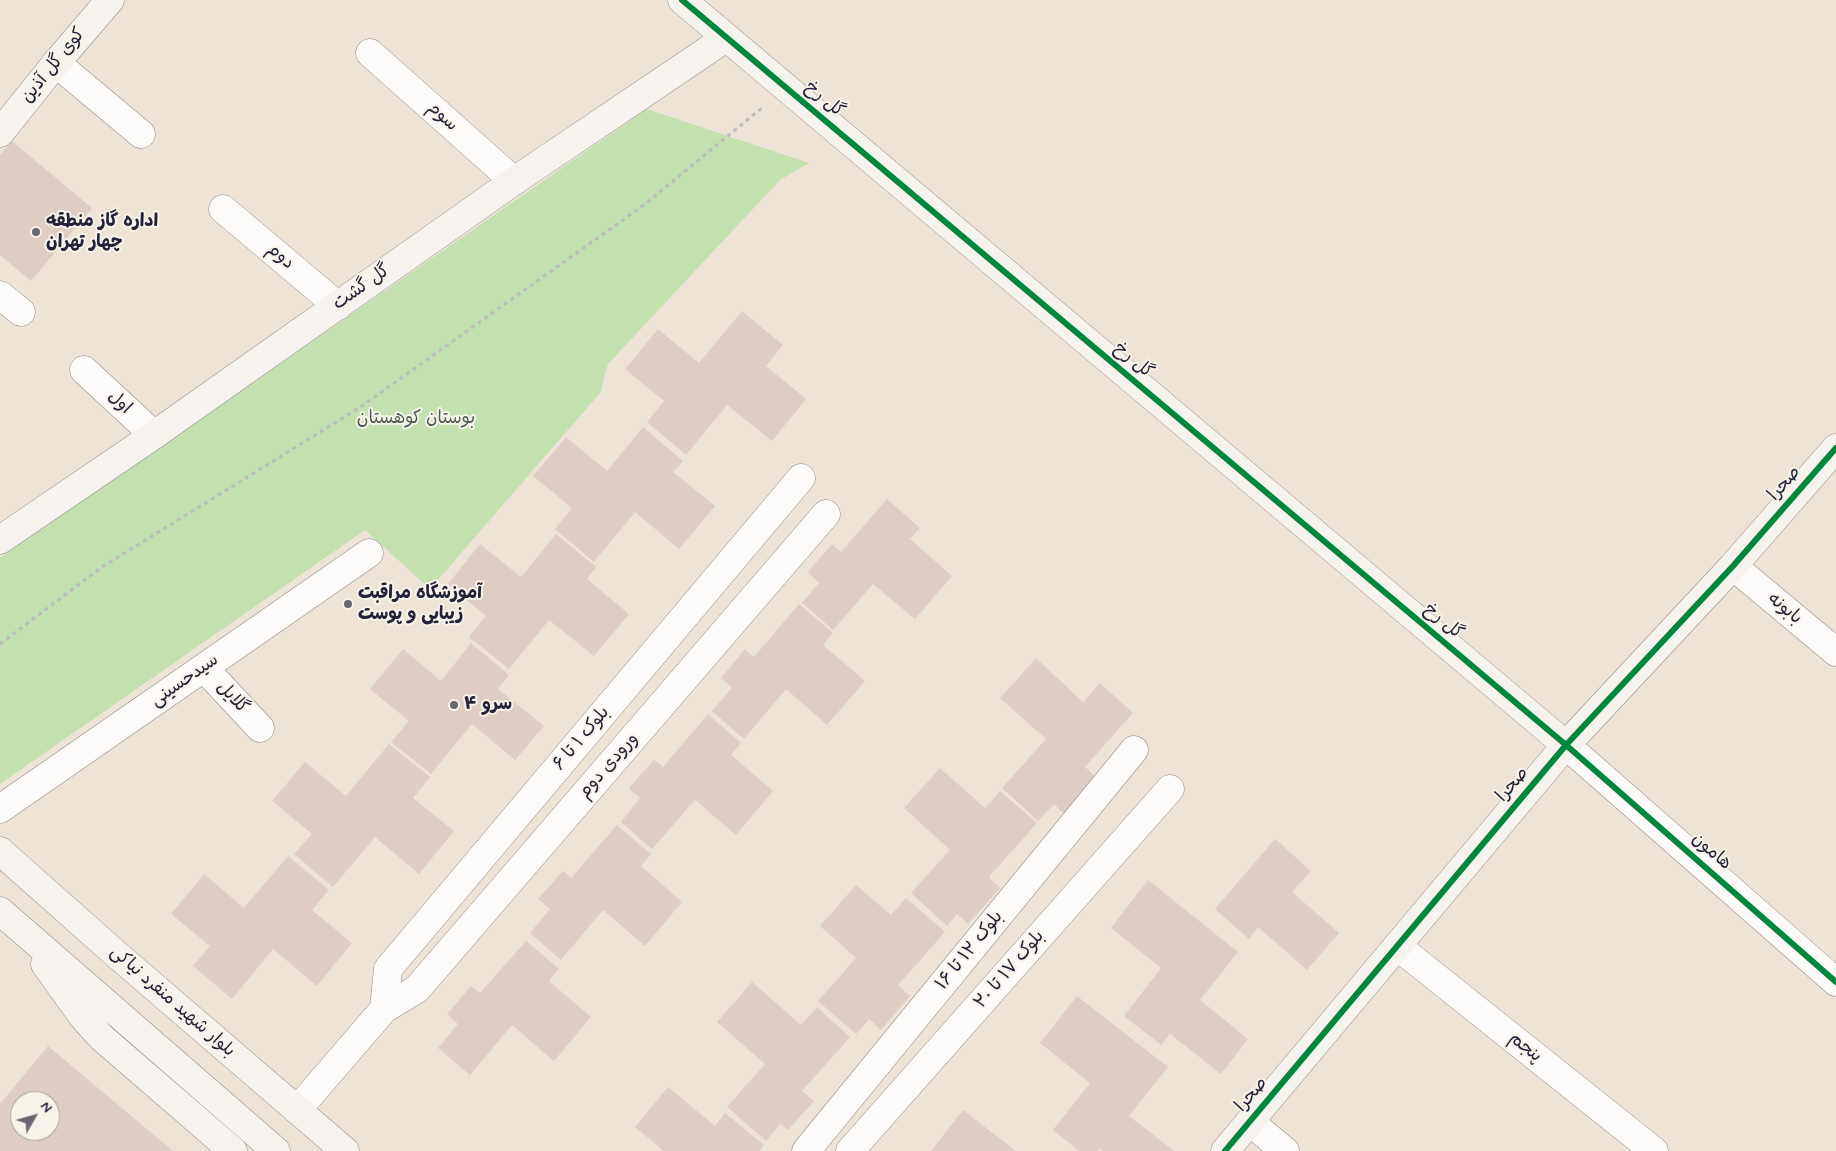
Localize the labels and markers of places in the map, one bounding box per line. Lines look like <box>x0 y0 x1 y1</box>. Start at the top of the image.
place label: اداره گاز منطقه چهار تهران <box>46 211 158 253</box>
marker: اداره گاز منطقه چهار تهران <box>30 226 42 238</box>
place label: آموزشگاه مراقبت زیبایی و پوست <box>358 583 482 626</box>
marker: آموزشگاه مراقبت زیبایی و پوست <box>342 598 354 610</box>
place label: سرو ۴ <box>464 694 512 716</box>
marker: سرو ۴ <box>448 699 460 711</box>

